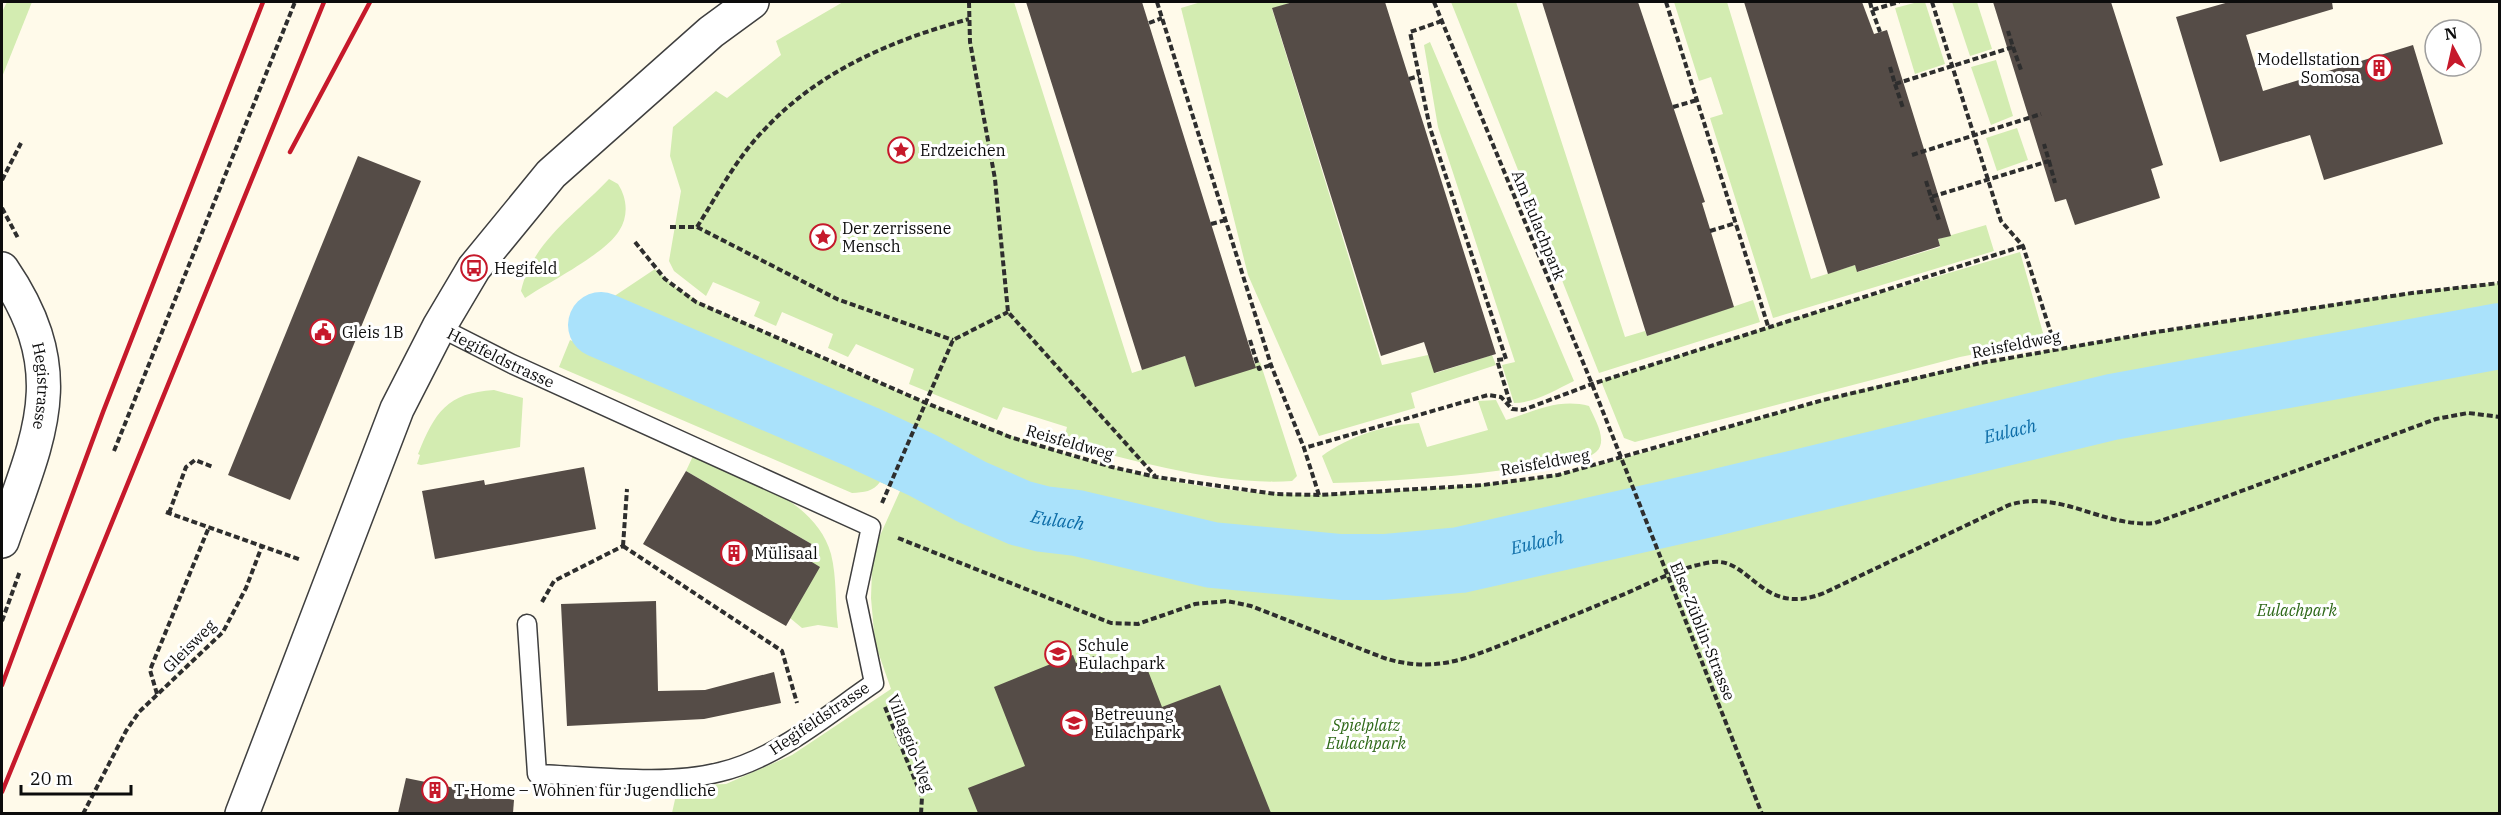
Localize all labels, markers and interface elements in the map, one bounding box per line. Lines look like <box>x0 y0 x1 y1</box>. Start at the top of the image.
north arrow <box>2423 18 2483 78</box>
text: N <box>2443 22 2459 44</box>
place label: Modellstation Somosa <box>2257 49 2360 87</box>
building icon: Modellstation Somosa <box>2364 53 2394 83</box>
place icon: Erdzeichen <box>886 135 916 165</box>
place label: Erdzeichen <box>920 140 1006 160</box>
street label: Am Eulachpark <box>1508 167 1570 284</box>
place label: Der zerrissene Mensch <box>842 218 951 256</box>
place icon: Der zerrissene Mensch <box>808 222 838 252</box>
bus stop icon: Hegifeld <box>459 253 489 283</box>
place label: Hegifeld <box>494 258 558 278</box>
public building icon: Gleis 1B <box>308 317 338 347</box>
place label: Gleis 1B <box>342 322 404 342</box>
street label: Hegifeldstrasse <box>444 323 558 392</box>
street label: Reisfeldweg <box>1970 326 2062 362</box>
street label: Hegistrasse <box>28 340 53 432</box>
water label: Eulach <box>1980 414 2039 449</box>
street label: Reisfeldweg <box>1024 420 1116 464</box>
street label: Reisfeldweg <box>1499 444 1591 480</box>
water label: Eulach <box>1028 504 1087 535</box>
water label: Eulach <box>1507 525 1566 559</box>
building icon: Mülisaal <box>719 538 749 568</box>
place label: Mülisaal <box>754 543 818 563</box>
street label: Else-Züblin-Strasse <box>1666 559 1740 703</box>
park label: Eulachpark <box>2256 600 2338 620</box>
street label: Gleisweg <box>158 615 220 677</box>
place label: Schule Eulachpark <box>1078 635 1166 673</box>
school or university icon: Schule Eulachpark <box>1043 639 1073 669</box>
street label: Hegifeldstrasse <box>765 677 873 759</box>
street label: Villaggio-Weg <box>883 691 939 795</box>
place label: Betreuung Eulachpark <box>1094 704 1182 742</box>
school or university icon: Betreuung Eulachpark <box>1059 708 1089 738</box>
park label: Spielplatz Eulachpark <box>1325 715 1407 753</box>
scale bar <box>21 758 130 796</box>
text: 20 m <box>30 767 73 790</box>
building icon: T-Home – Wohnen für Jugendliche <box>420 775 450 805</box>
place label: T-Home – Wohnen für Jugendliche <box>454 780 716 800</box>

